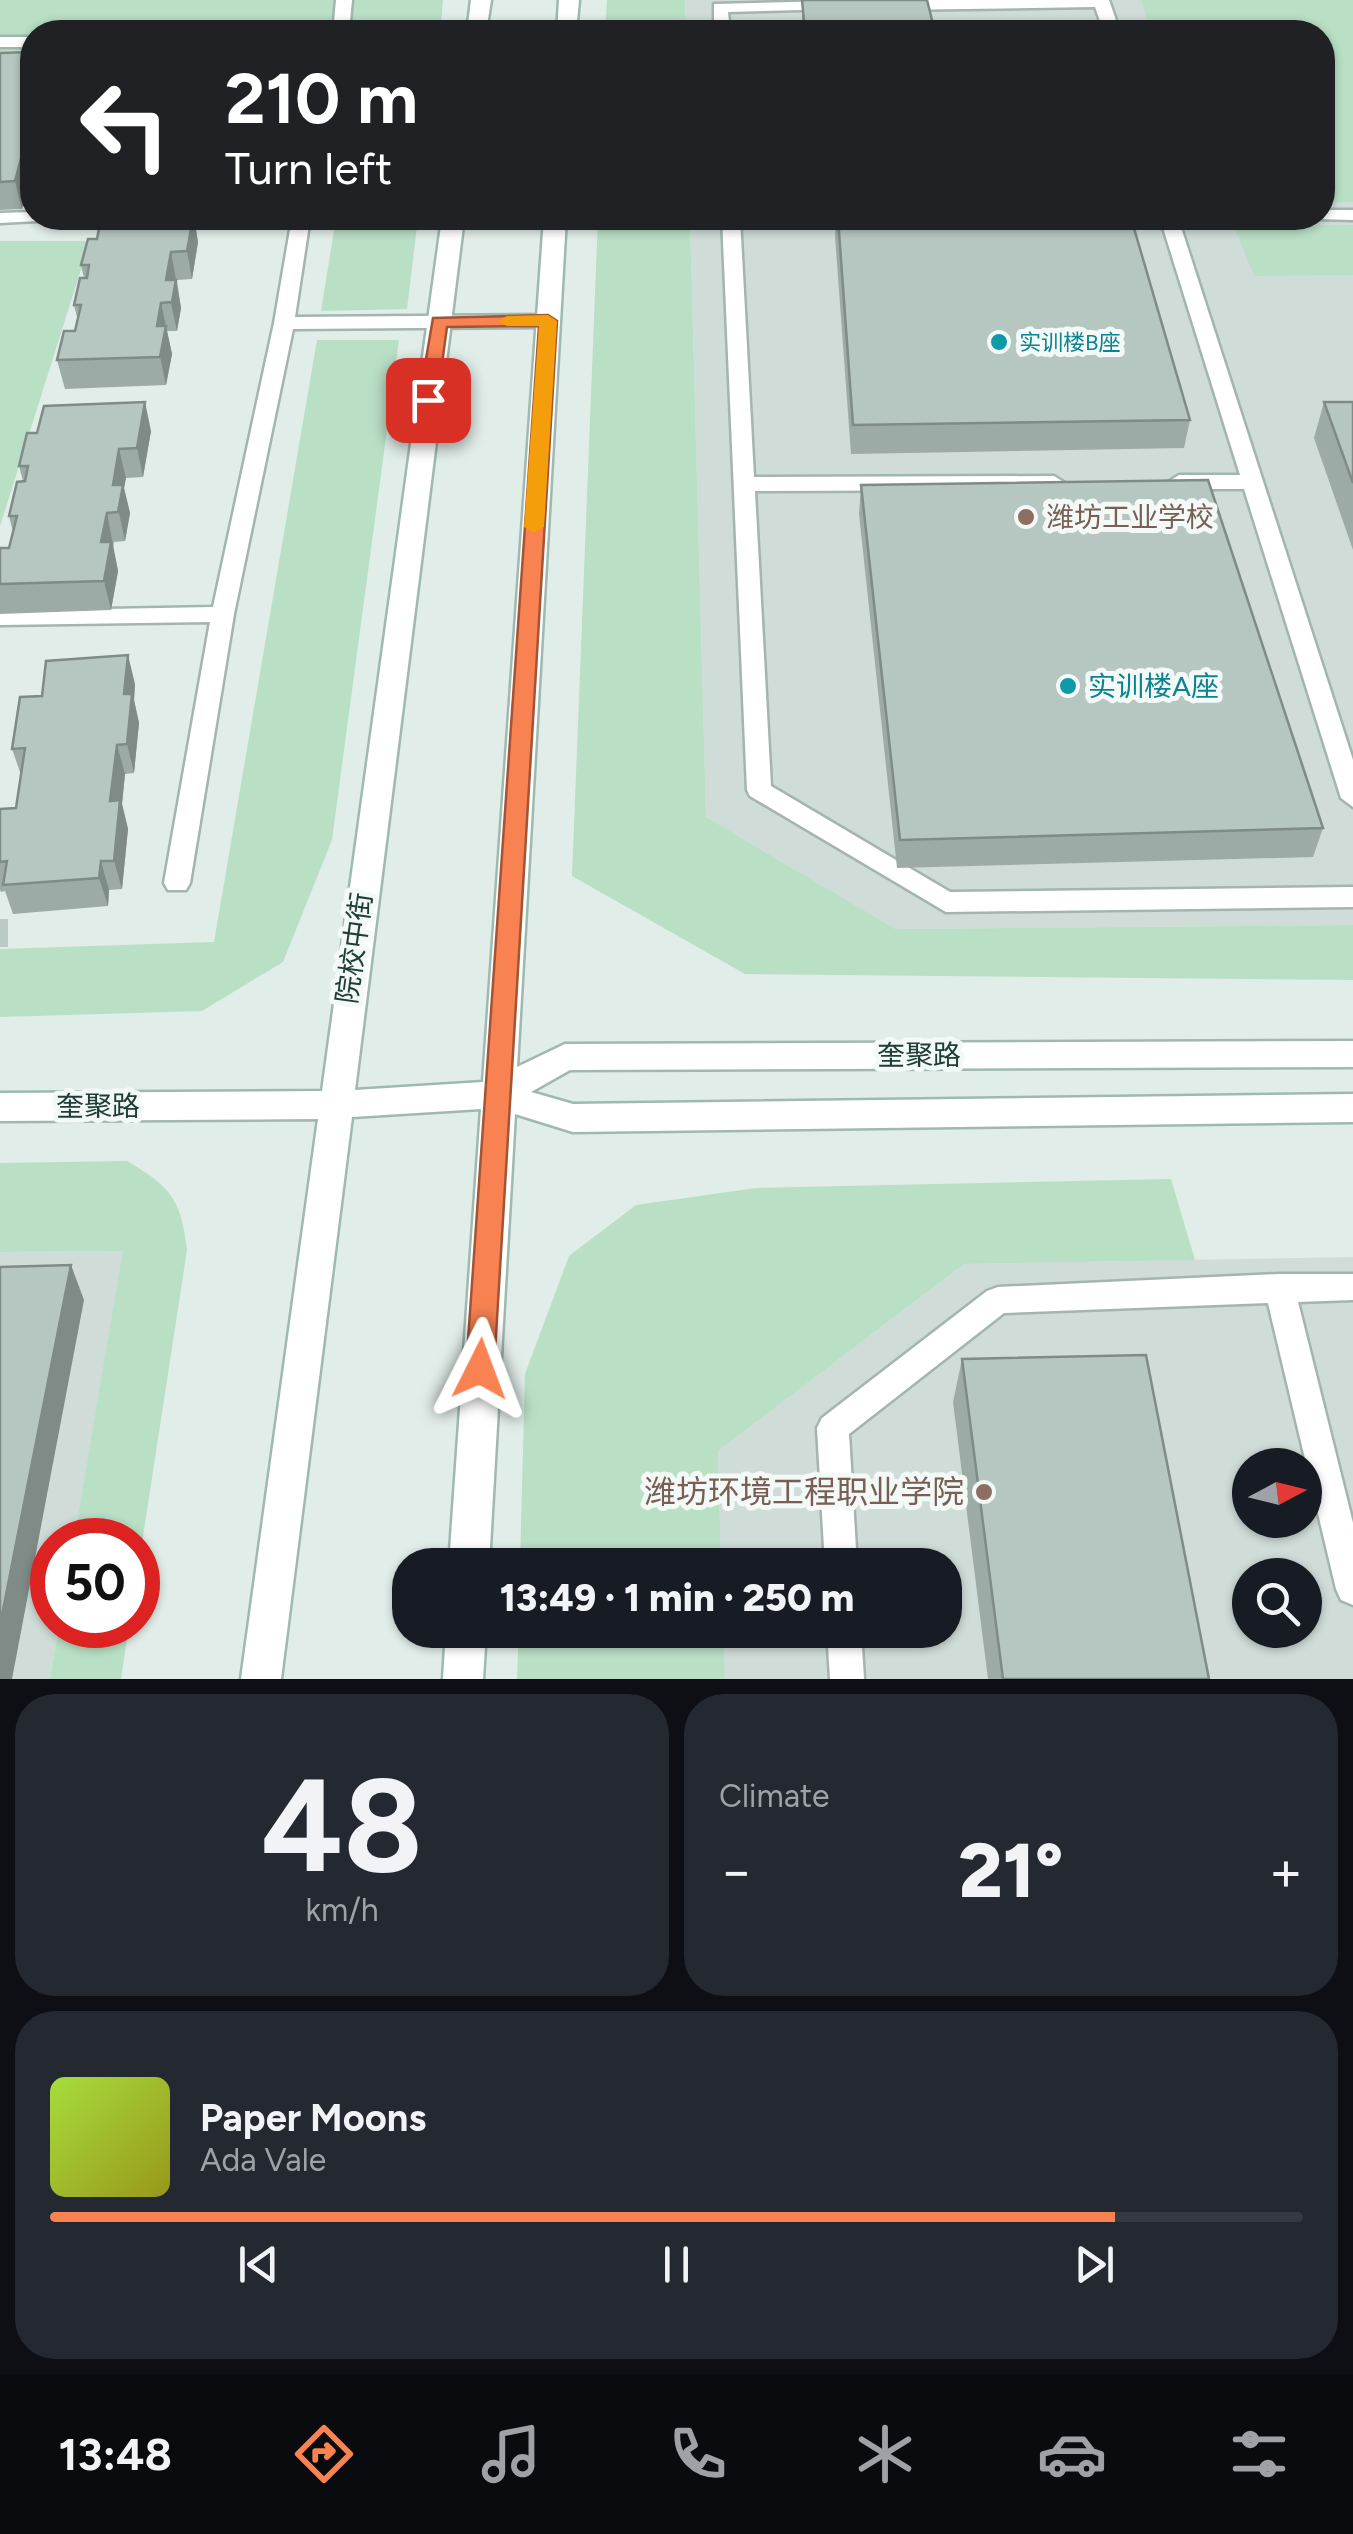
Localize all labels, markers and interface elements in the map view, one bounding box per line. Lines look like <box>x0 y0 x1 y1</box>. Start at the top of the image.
text: 210 m <box>225 56 418 141</box>
icon: left <box>60 60 190 190</box>
text: Turn left <box>225 141 392 195</box>
place label: 实训楼B座 <box>1019 329 1120 356</box>
marker: 实训楼B座 <box>988 331 1010 353</box>
pin <box>386 358 471 443</box>
icon: arrive <box>401 373 456 428</box>
place label: 潍坊工业学校 <box>1046 500 1214 534</box>
marker: 潍坊工业学校 <box>1015 506 1037 528</box>
place label: 实训楼A座 <box>1088 669 1219 703</box>
marker: 实训楼A座 <box>1057 675 1079 697</box>
street label: 院校中街 <box>329 890 379 1006</box>
street label: 奎聚路 <box>877 1038 961 1072</box>
street label: 奎聚路 <box>56 1089 140 1123</box>
position arrow <box>428 1317 532 1421</box>
north arrow <box>1232 1448 1322 1538</box>
map controls <box>1232 1448 1322 1648</box>
place label: 潍坊环境工程职业学院 <box>644 1473 964 1511</box>
marker: 潍坊环境工程职业学院 <box>973 1481 995 1503</box>
speed limit sign: 50 <box>30 1518 160 1648</box>
button: search <box>1232 1558 1322 1648</box>
text: 13:49 · 1 min · 250 m <box>500 1575 854 1621</box>
text: 48 <box>261 1748 423 1904</box>
text: Climate <box>719 1777 830 1815</box>
text: 21° <box>959 1826 1063 1916</box>
text: − <box>719 1838 753 1904</box>
text: + <box>1269 1838 1303 1904</box>
text: km/h <box>305 1891 379 1929</box>
text: Paper Moons <box>200 2095 426 2141</box>
text: Ada Vale <box>200 2141 326 2179</box>
icon: previous <box>231 2237 286 2292</box>
icon: pause <box>649 2237 704 2292</box>
icon: next <box>1067 2237 1122 2292</box>
icon: directions <box>289 2419 359 2489</box>
icon: music <box>476 2419 546 2489</box>
icon: phone <box>663 2419 733 2489</box>
icon: climate <box>850 2419 920 2489</box>
icon: car <box>1037 2419 1107 2489</box>
icon: filters <box>1224 2419 1294 2489</box>
text: 13:48 <box>59 2427 172 2481</box>

